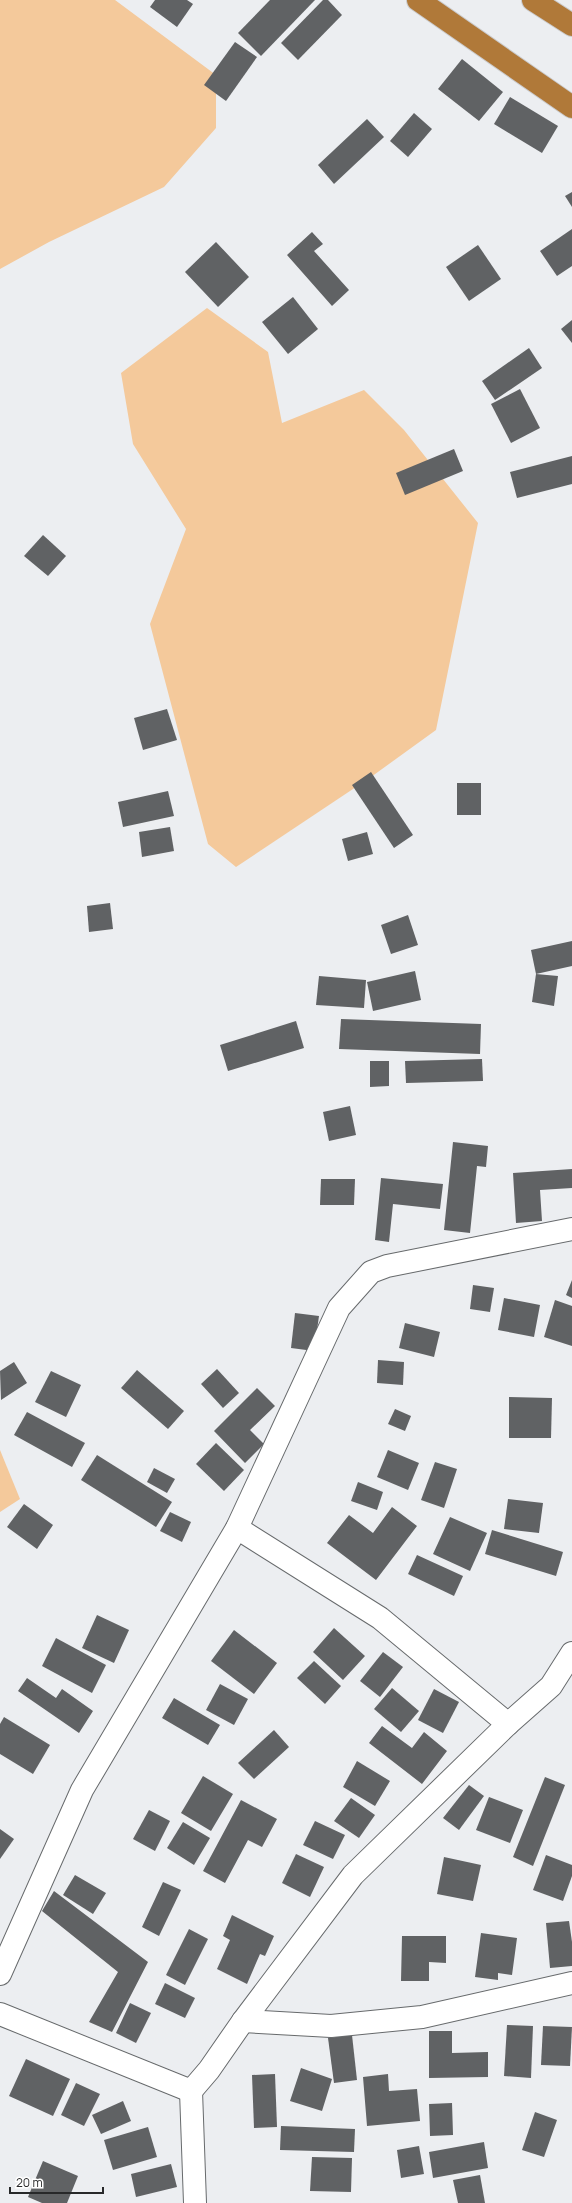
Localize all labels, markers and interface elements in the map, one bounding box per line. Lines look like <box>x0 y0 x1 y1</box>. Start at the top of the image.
scale bar <box>10 2169 103 2195</box>
text: 20 m <box>16 2174 43 2191</box>

